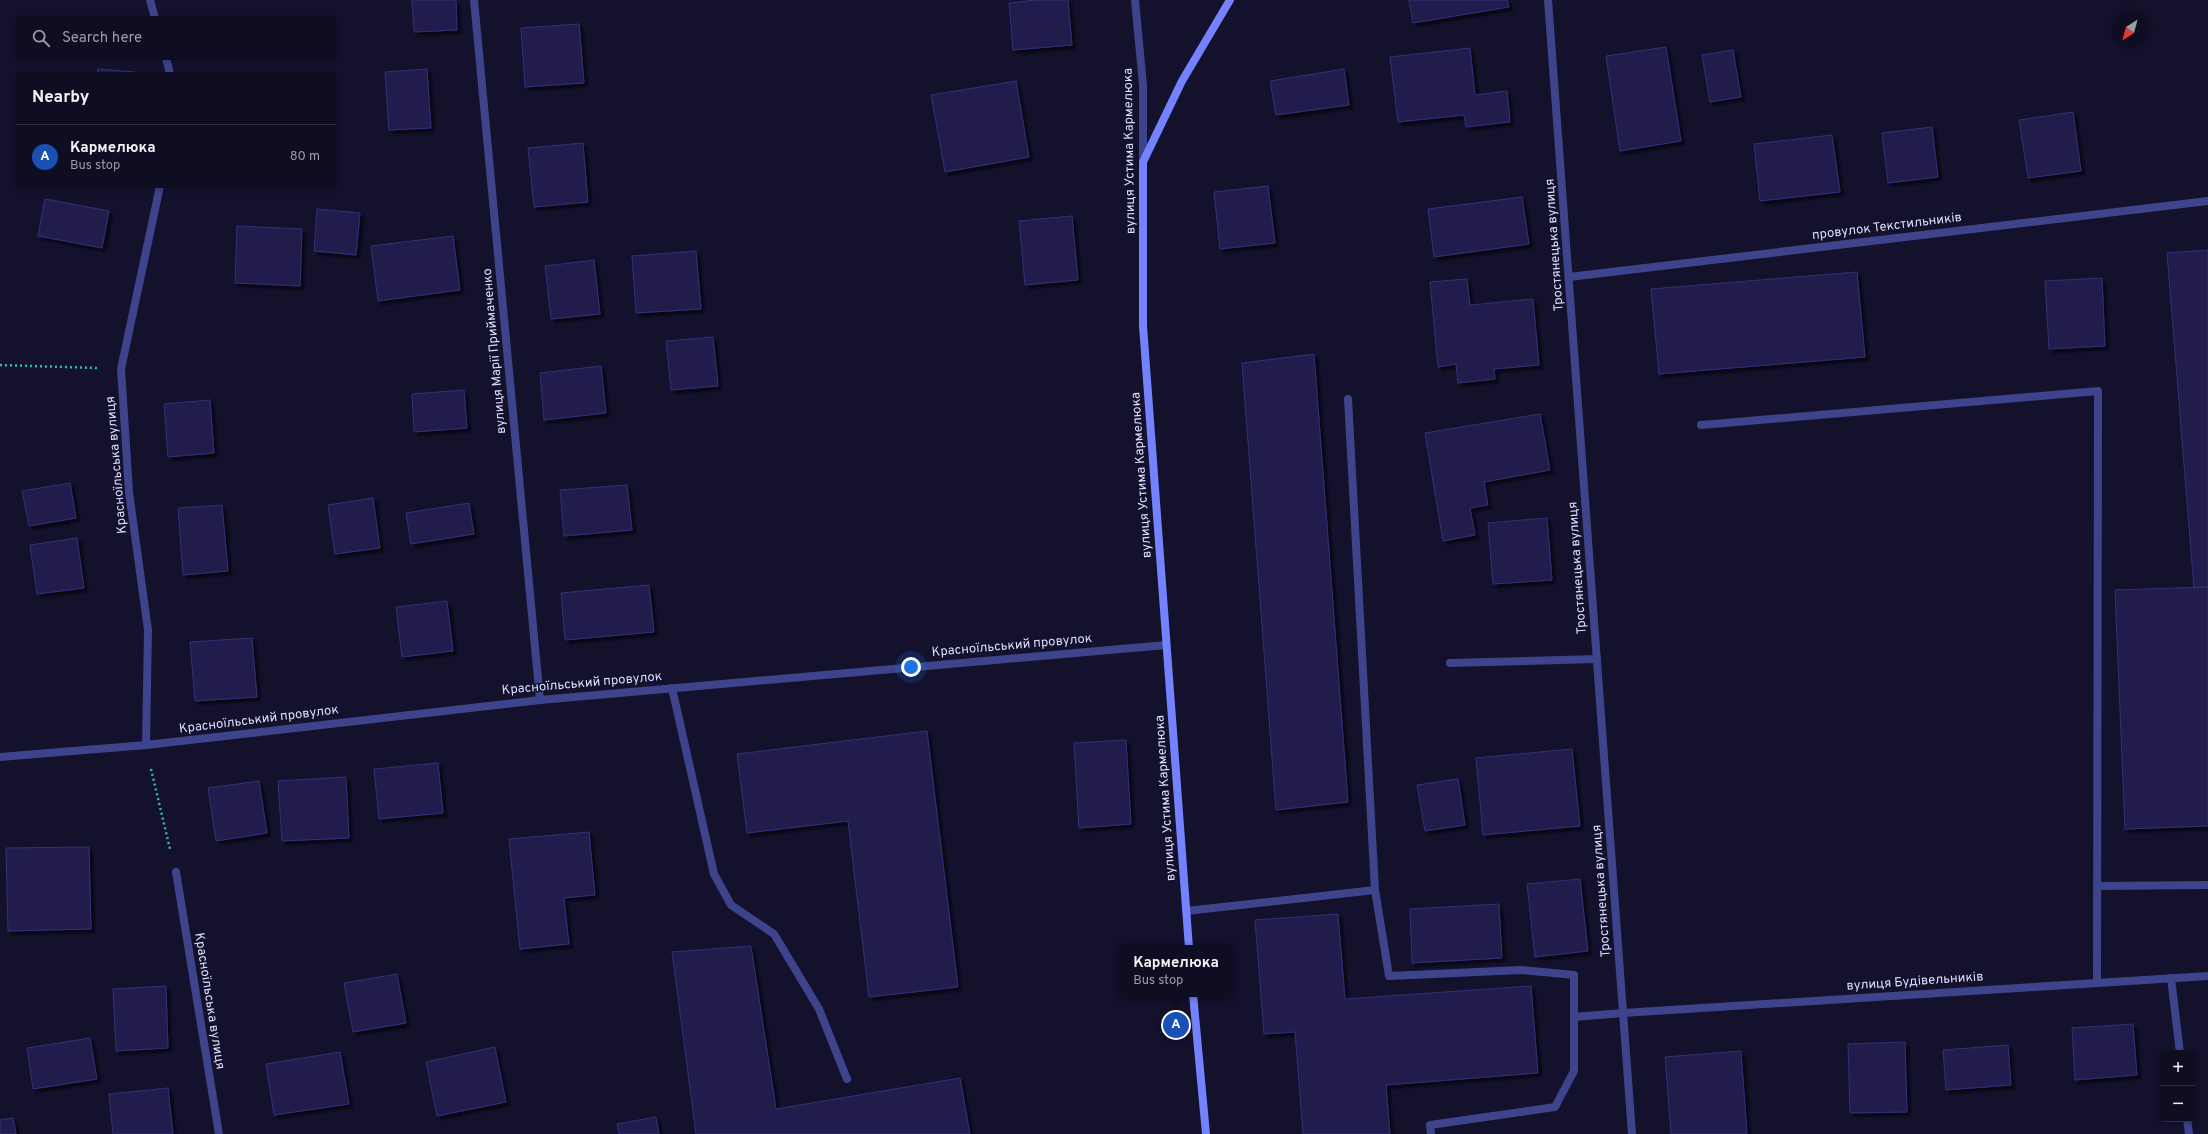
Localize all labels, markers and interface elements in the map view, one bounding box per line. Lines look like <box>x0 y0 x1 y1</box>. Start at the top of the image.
north arrow <box>2112 12 2148 48</box>
search box <box>16 16 336 60</box>
icon: search <box>30 27 52 49</box>
text: Search here <box>62 29 142 48</box>
street label: вулиця Устима Кармелюка <box>1121 68 1139 234</box>
text: Nearby <box>32 87 89 109</box>
text: Кармелюка <box>70 139 156 158</box>
text: A <box>40 149 50 165</box>
text: 80 m <box>290 149 320 165</box>
text: Bus stop <box>70 158 120 174</box>
street label: Тростянецька вулиця <box>1542 178 1568 312</box>
street label: провулок Текстильників <box>1811 210 1963 244</box>
street label: вулиця Марії Приймаченко <box>480 267 510 435</box>
street label: вулиця Устима Кармелюка <box>1128 392 1156 558</box>
street label: Красноїльська вулиця <box>103 396 131 534</box>
street label: Тростянецька вулиця <box>1565 501 1591 635</box>
street label: Красноїльський провулок <box>931 631 1093 661</box>
your location <box>901 657 921 677</box>
street label: Красноїльський провулок <box>501 669 663 699</box>
street label: Красноїльський провулок <box>178 702 340 738</box>
street label: вулиця Устима Кармелюка <box>1152 715 1180 881</box>
street label: Тростянецька вулиця <box>1589 824 1615 958</box>
street label: Красноїльська вулиця <box>190 932 228 1070</box>
popup <box>1119 945 1233 997</box>
text: Кармелюка <box>1133 954 1219 973</box>
street label: вулиця Будівельників <box>1846 969 1984 995</box>
text: Bus stop <box>1133 973 1183 989</box>
pin: A <box>1163 1010 1189 1040</box>
map controls <box>2160 1050 2196 1122</box>
button: + <box>2160 1050 2196 1086</box>
button: − <box>2160 1086 2196 1122</box>

